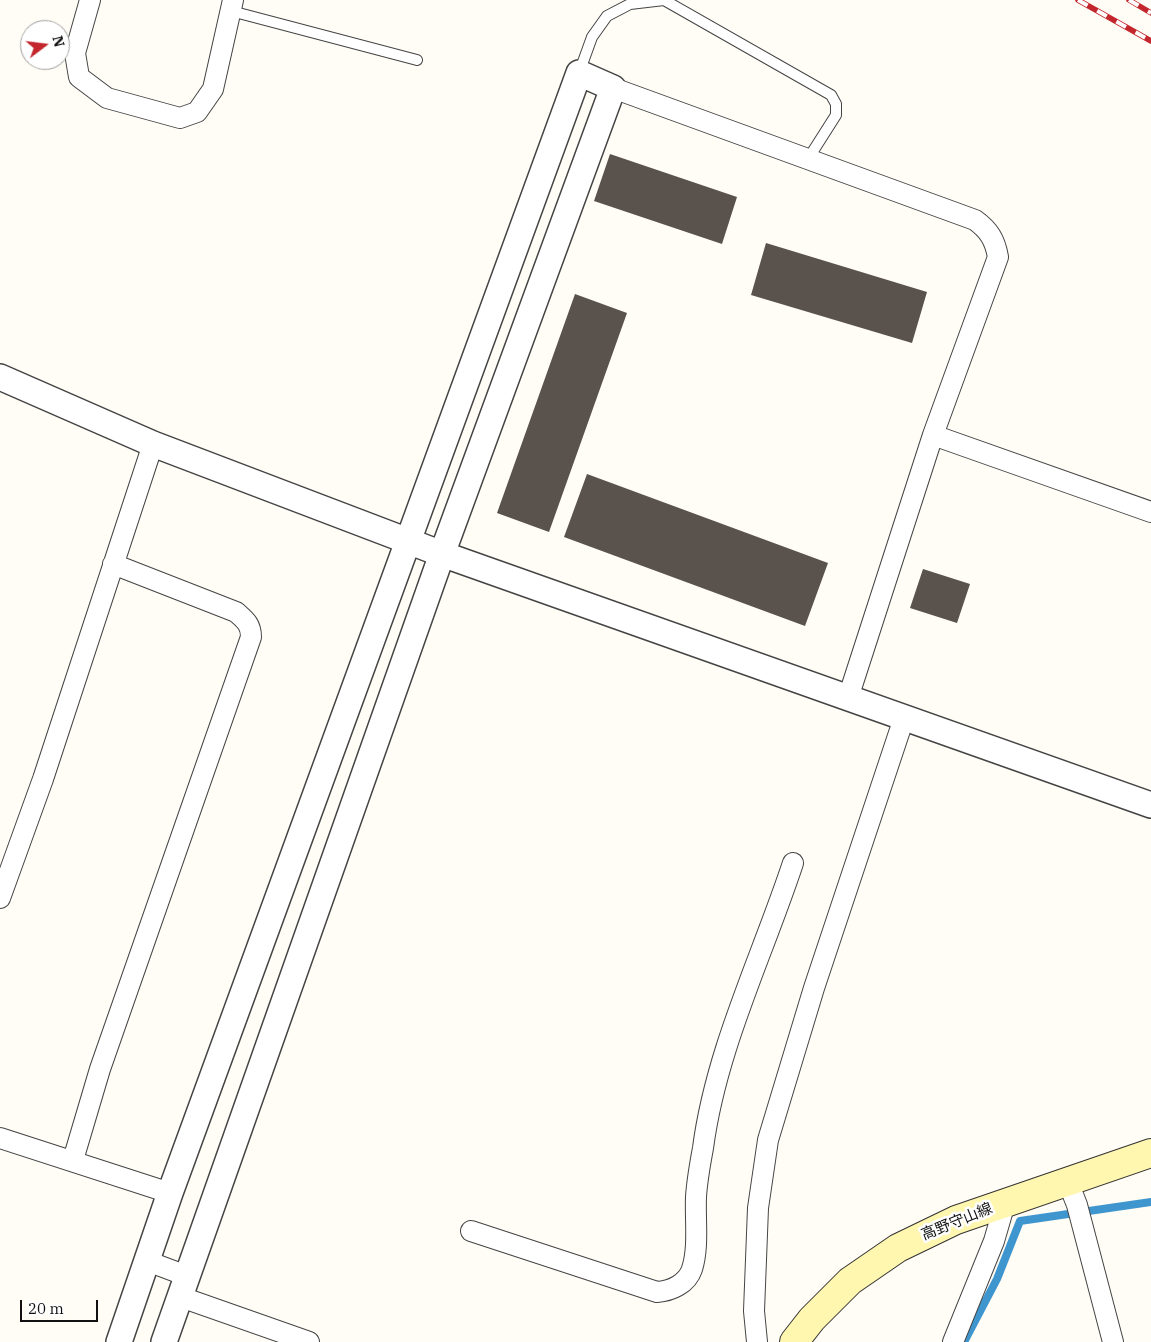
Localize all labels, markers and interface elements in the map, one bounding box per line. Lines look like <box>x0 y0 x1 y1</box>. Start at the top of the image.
north arrow <box>20 20 70 70</box>
text: N <box>48 34 69 49</box>
street label: 高野守山線 <box>919 1200 995 1244</box>
scale bar <box>22 1290 100 1322</box>
text: 20 m <box>28 1299 64 1318</box>

